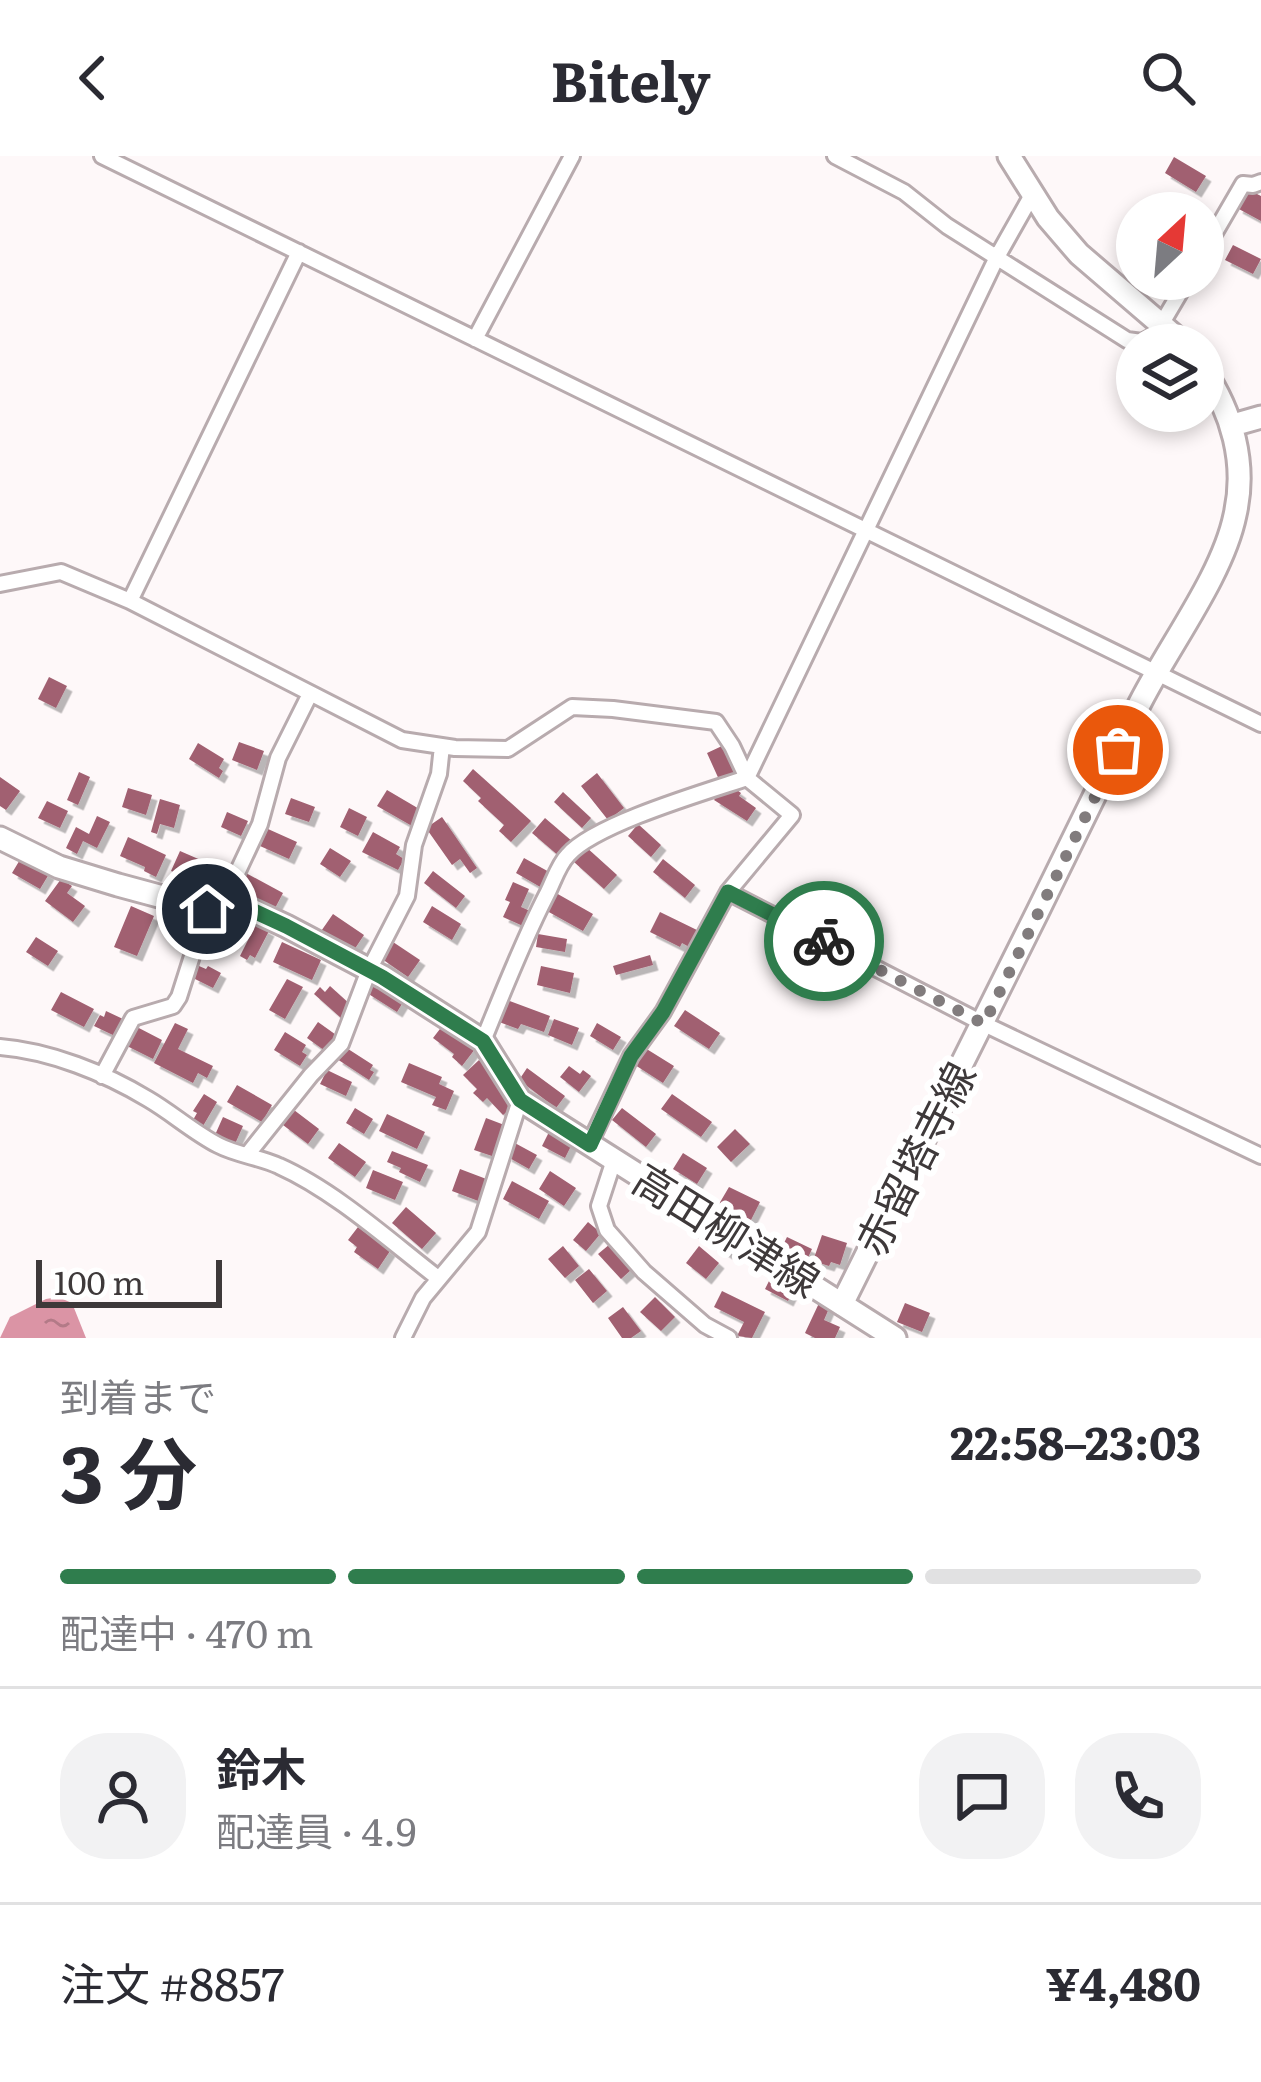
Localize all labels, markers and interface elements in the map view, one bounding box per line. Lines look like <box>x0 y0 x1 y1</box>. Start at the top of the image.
text: Bitely <box>551 38 710 119</box>
icon: back <box>60 45 126 111</box>
icon: search <box>1135 45 1201 111</box>
north arrow <box>1116 192 1224 300</box>
map controls <box>1116 192 1224 432</box>
button: layers <box>1116 324 1224 432</box>
pin <box>1067 699 1169 801</box>
icon: bag <box>1085 717 1151 783</box>
pin <box>156 858 258 960</box>
icon: home <box>174 876 240 942</box>
courier <box>764 881 884 1001</box>
icon: bike <box>791 908 857 974</box>
street label: 赤留塔寺線 <box>838 1050 989 1265</box>
street label: 高田柳津線 <box>622 1147 833 1310</box>
scale bar <box>36 1254 222 1307</box>
text: 100 m <box>54 1256 144 1305</box>
text: 到着まで <box>60 1366 216 1424</box>
text: 22:58–23:03 <box>950 1407 1201 1474</box>
text: 3 分 <box>60 1411 197 1527</box>
text: 配達中 · 470 m <box>60 1602 314 1660</box>
button: person <box>60 1733 186 1859</box>
text: 鈴木 <box>216 1733 306 1800</box>
button: chat <box>919 1733 1045 1859</box>
button: phone <box>1075 1733 1201 1859</box>
text: 配達員 · 4.9 <box>216 1800 416 1858</box>
text: 注文 #8857 <box>60 1948 284 2015</box>
text: ¥4,480 <box>1046 1948 1201 2015</box>

